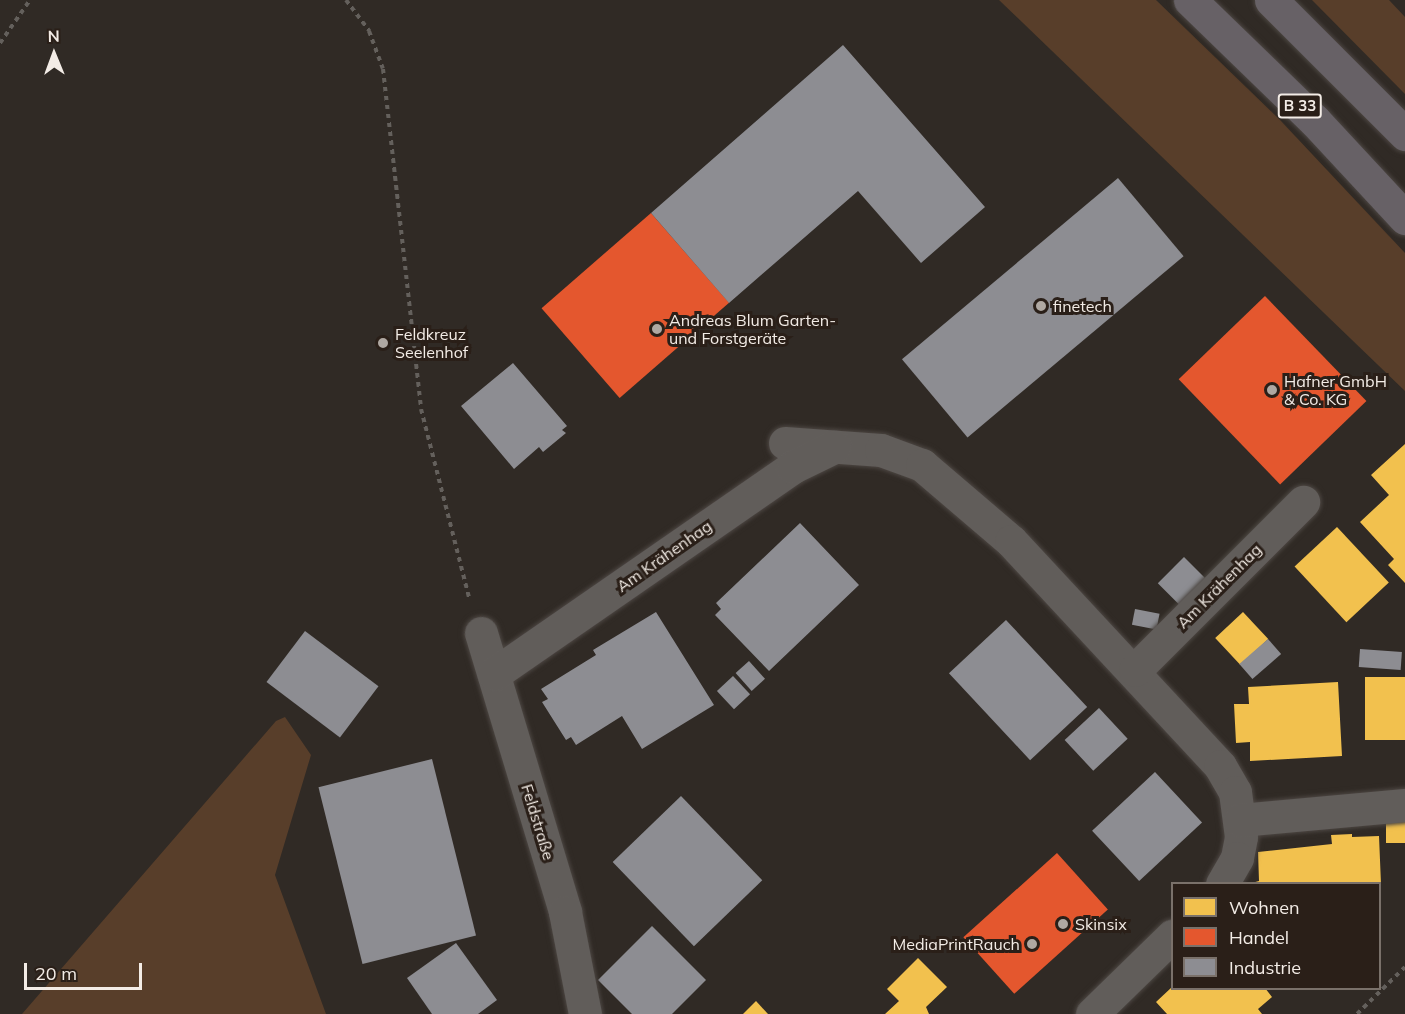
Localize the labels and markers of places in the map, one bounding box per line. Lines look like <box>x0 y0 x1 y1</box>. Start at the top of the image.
place label: finetech <box>1053 296 1112 316</box>
marker: finetech <box>1034 299 1048 313</box>
place label: Andreas Blum Garten- und Forstgeräte <box>669 310 836 348</box>
marker: Andreas Blum Garten- und Forstgeräte <box>650 322 664 336</box>
place label: Feldkreuz Seelenhof <box>395 324 468 362</box>
marker: Feldkreuz Seelenhof <box>376 336 390 350</box>
place label: Hafner GmbH & Co. KG <box>1284 371 1387 409</box>
marker: Hafner GmbH & Co. KG <box>1265 383 1279 397</box>
place label: Skinsix <box>1075 914 1127 934</box>
marker: Skinsix <box>1056 917 1070 931</box>
place label: MediaPrintRauch <box>893 934 1020 954</box>
marker: MediaPrintRauch <box>1025 937 1039 951</box>

